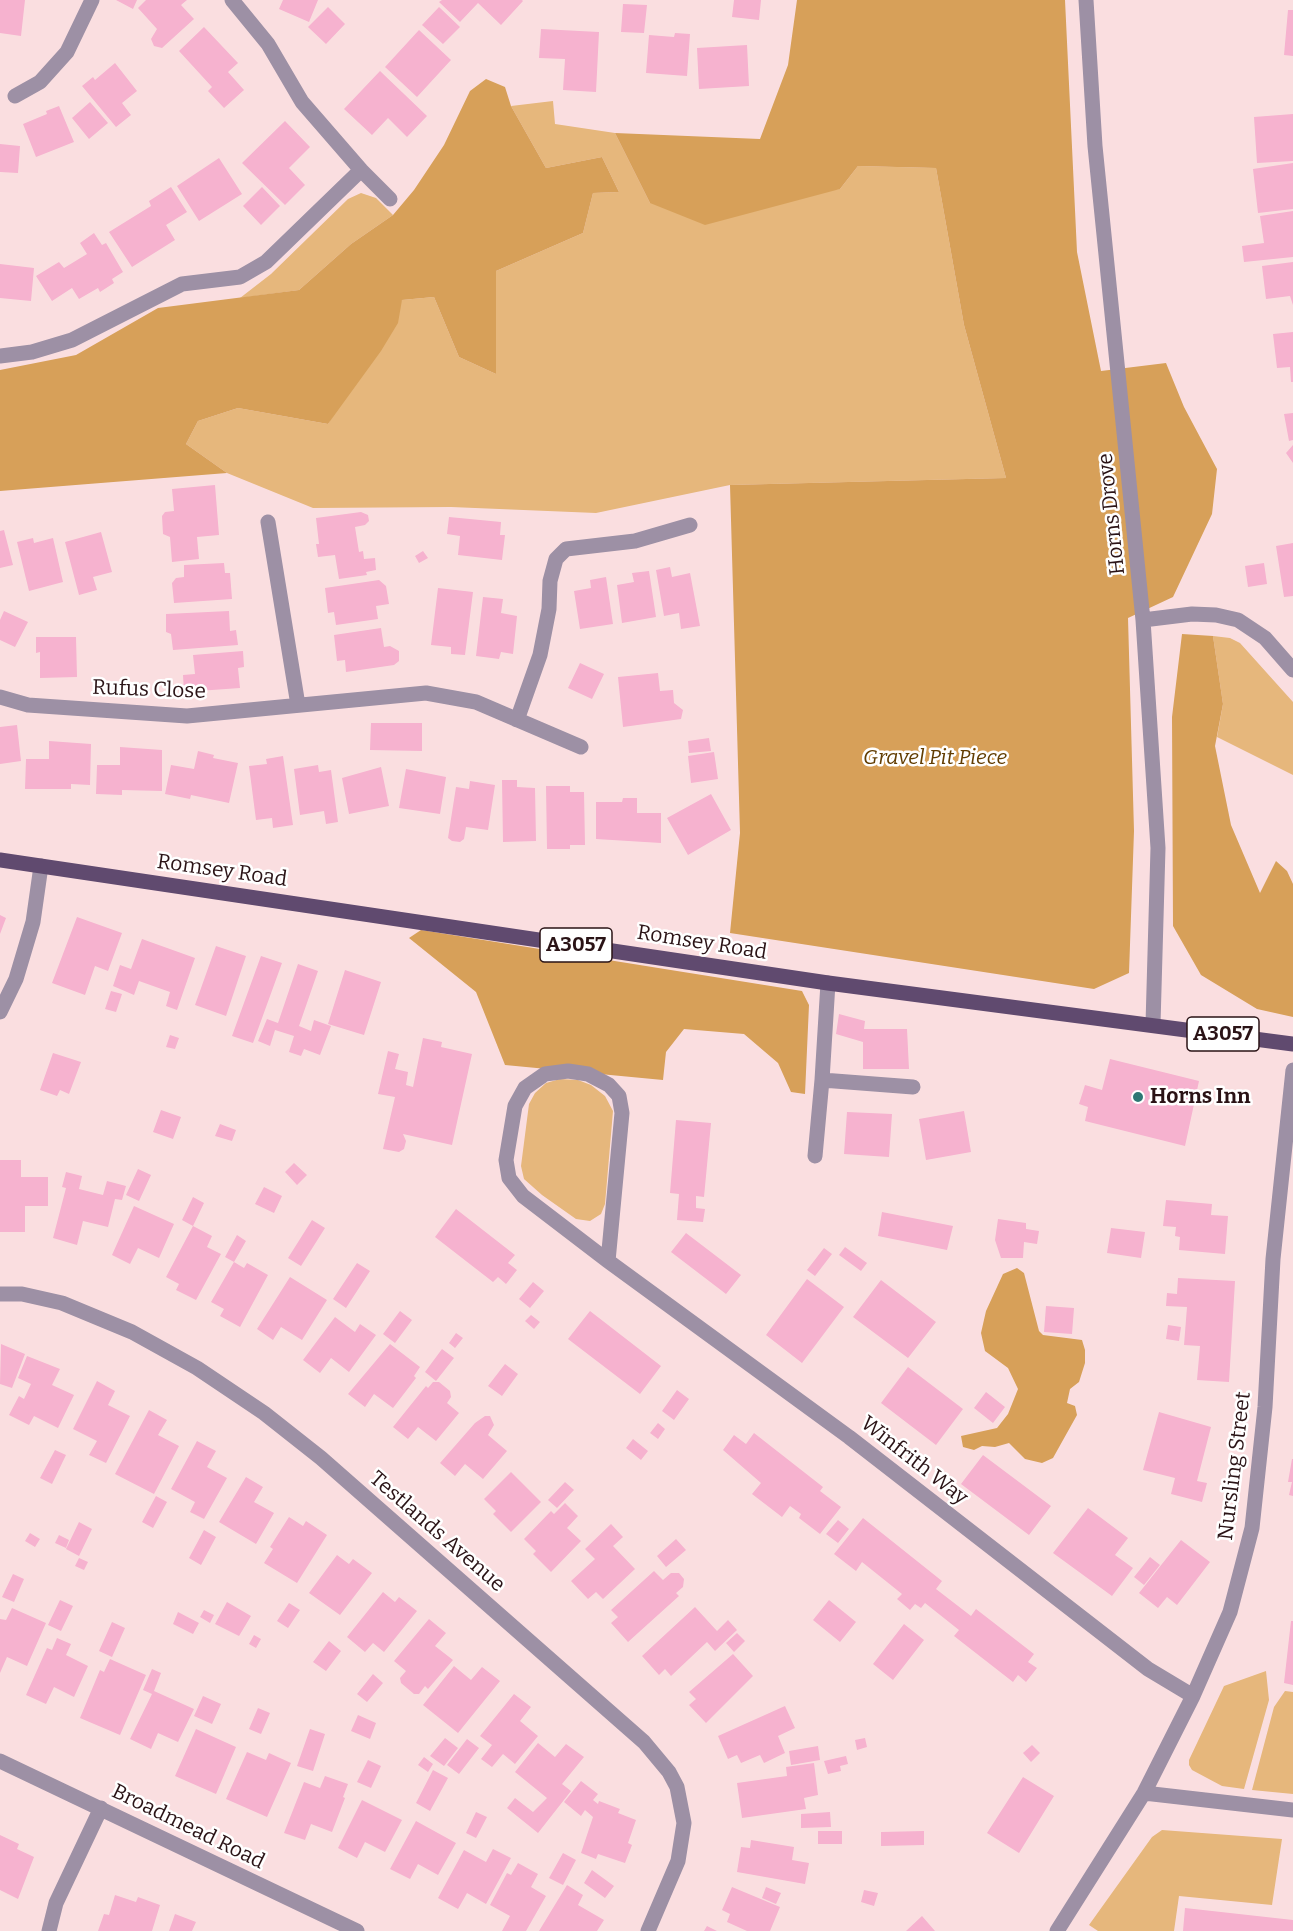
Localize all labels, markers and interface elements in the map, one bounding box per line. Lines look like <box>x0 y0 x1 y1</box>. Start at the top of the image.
street label: Horns Drove <box>1093 452 1131 576</box>
street label: Rufus Close <box>92 675 206 705</box>
park label: Gravel Pit Piece <box>863 745 1007 771</box>
street label: Romsey Road <box>155 849 289 893</box>
street label: Romsey Road <box>635 920 769 966</box>
road number: A3057 <box>540 928 612 962</box>
road number: A3057 <box>1187 1017 1259 1051</box>
place label: Horns Inn <box>1150 1084 1251 1110</box>
marker: Horns Inn <box>1131 1090 1145 1104</box>
street label: Nursling Street <box>1213 1390 1257 1542</box>
street label: Winfrith Way <box>855 1411 973 1511</box>
street label: Testlands Avenue <box>364 1466 510 1598</box>
street label: Broadmead Road <box>107 1779 269 1875</box>

